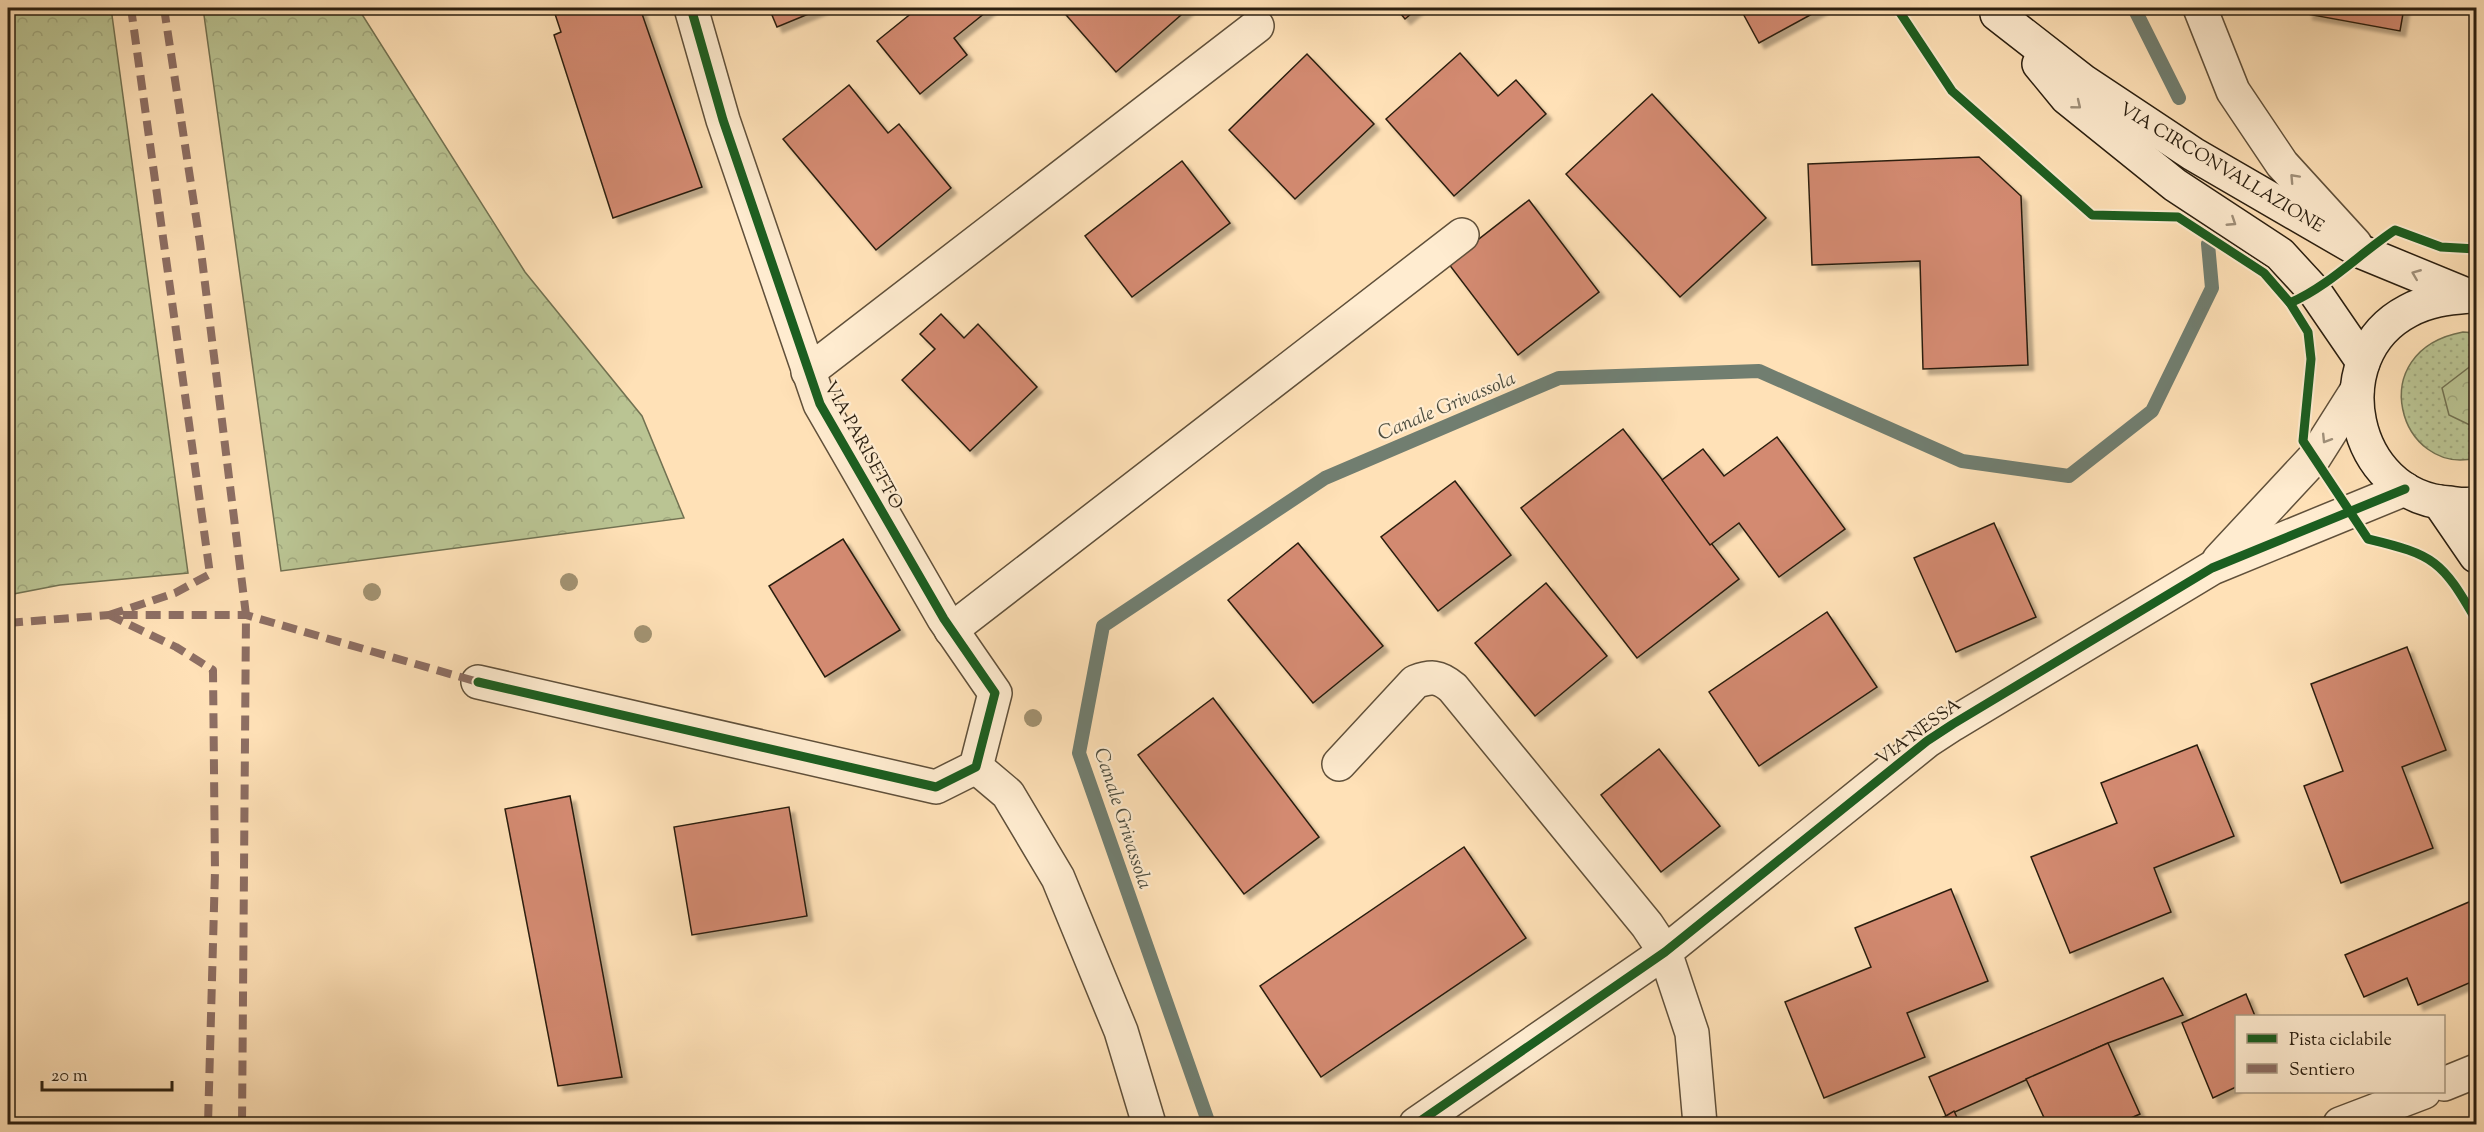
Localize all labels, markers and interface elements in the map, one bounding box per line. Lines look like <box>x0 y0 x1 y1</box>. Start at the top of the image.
street label: VIA CIRCONVALLAZIONE <box>2114 97 2328 240</box>
one-way arrow <box>2070 98 2081 109</box>
one-way arrow <box>2290 174 2301 185</box>
one-way arrow <box>2226 215 2237 226</box>
one-way arrow <box>2411 269 2422 281</box>
water label: Canale Grivassola <box>1374 365 1520 449</box>
street label: VIA PARISETTO <box>816 377 908 515</box>
one-way arrow <box>2321 433 2333 443</box>
street label: VIA NESSA <box>1871 693 1967 772</box>
water label: Canale Grivassola <box>1085 744 1158 893</box>
legend <box>2235 1015 2445 1093</box>
text: Pista ciclabile <box>2289 1028 2392 1054</box>
scale bar <box>42 1054 172 1092</box>
text: Sentiero <box>2289 1058 2355 1084</box>
text: 20 m <box>51 1064 88 1090</box>

